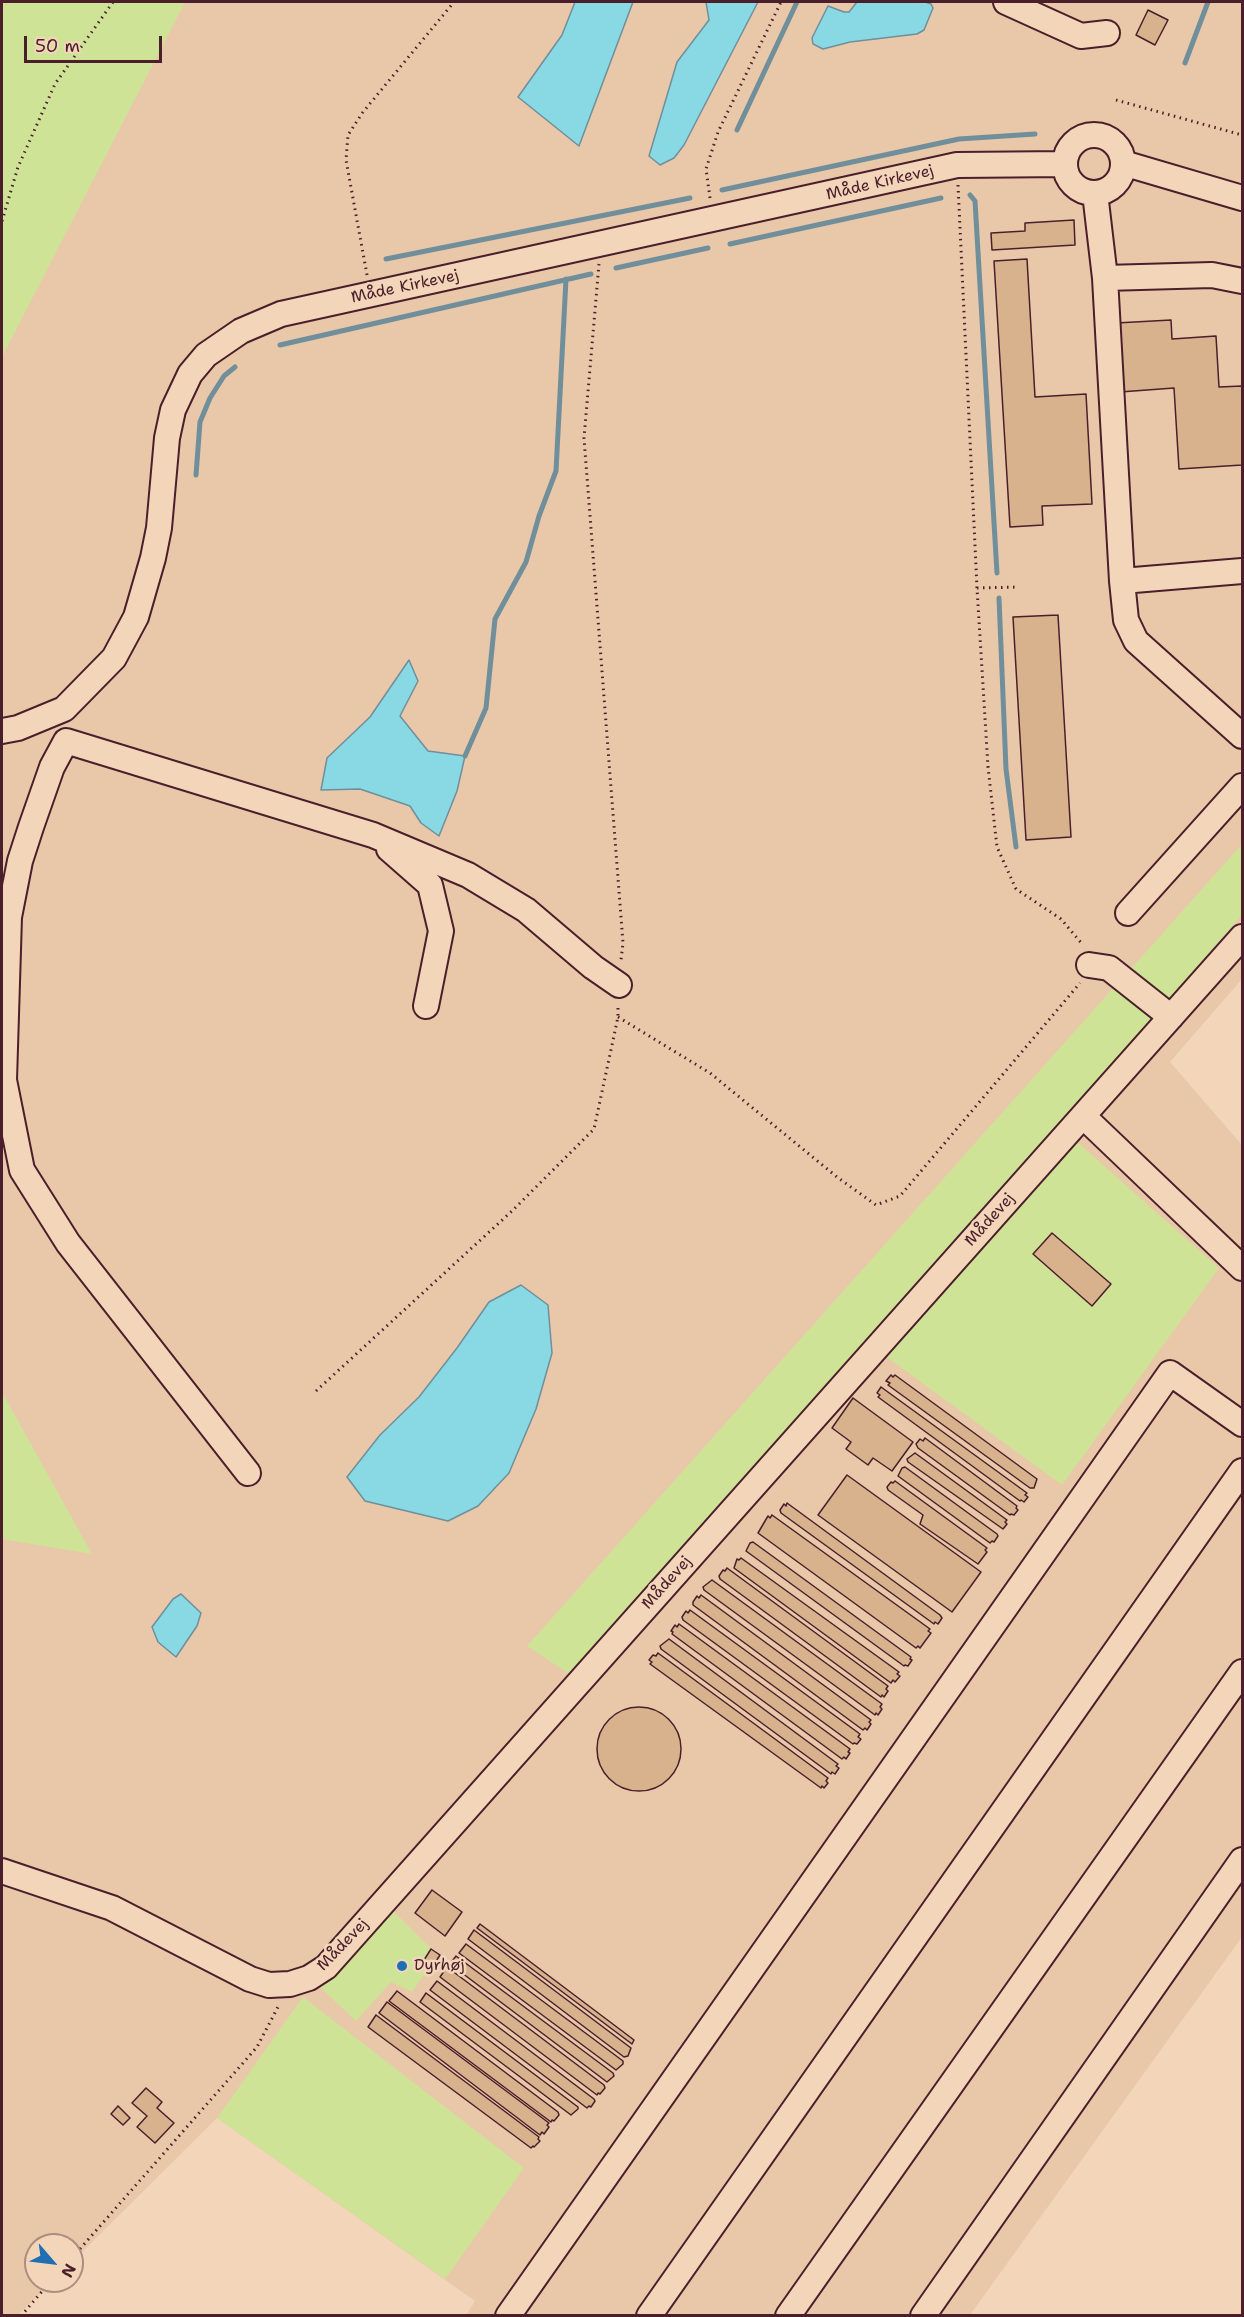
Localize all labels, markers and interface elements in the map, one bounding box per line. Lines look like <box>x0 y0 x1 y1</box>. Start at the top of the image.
scale bar <box>27 24 165 62</box>
text: 50 m <box>35 34 80 58</box>
street label: Måde Kirkevej <box>824 161 936 205</box>
street label: Måde Kirkevej <box>349 266 461 308</box>
street label: Mådevej <box>961 1189 1019 1251</box>
street label: Mådevej <box>638 1552 696 1614</box>
street label: Mådevej <box>313 1915 373 1975</box>
place label: Dyrhøj <box>414 1956 465 1976</box>
marker: Dyrhøj <box>395 1959 409 1973</box>
north arrow <box>24 2233 84 2293</box>
text: N <box>56 2260 81 2281</box>

